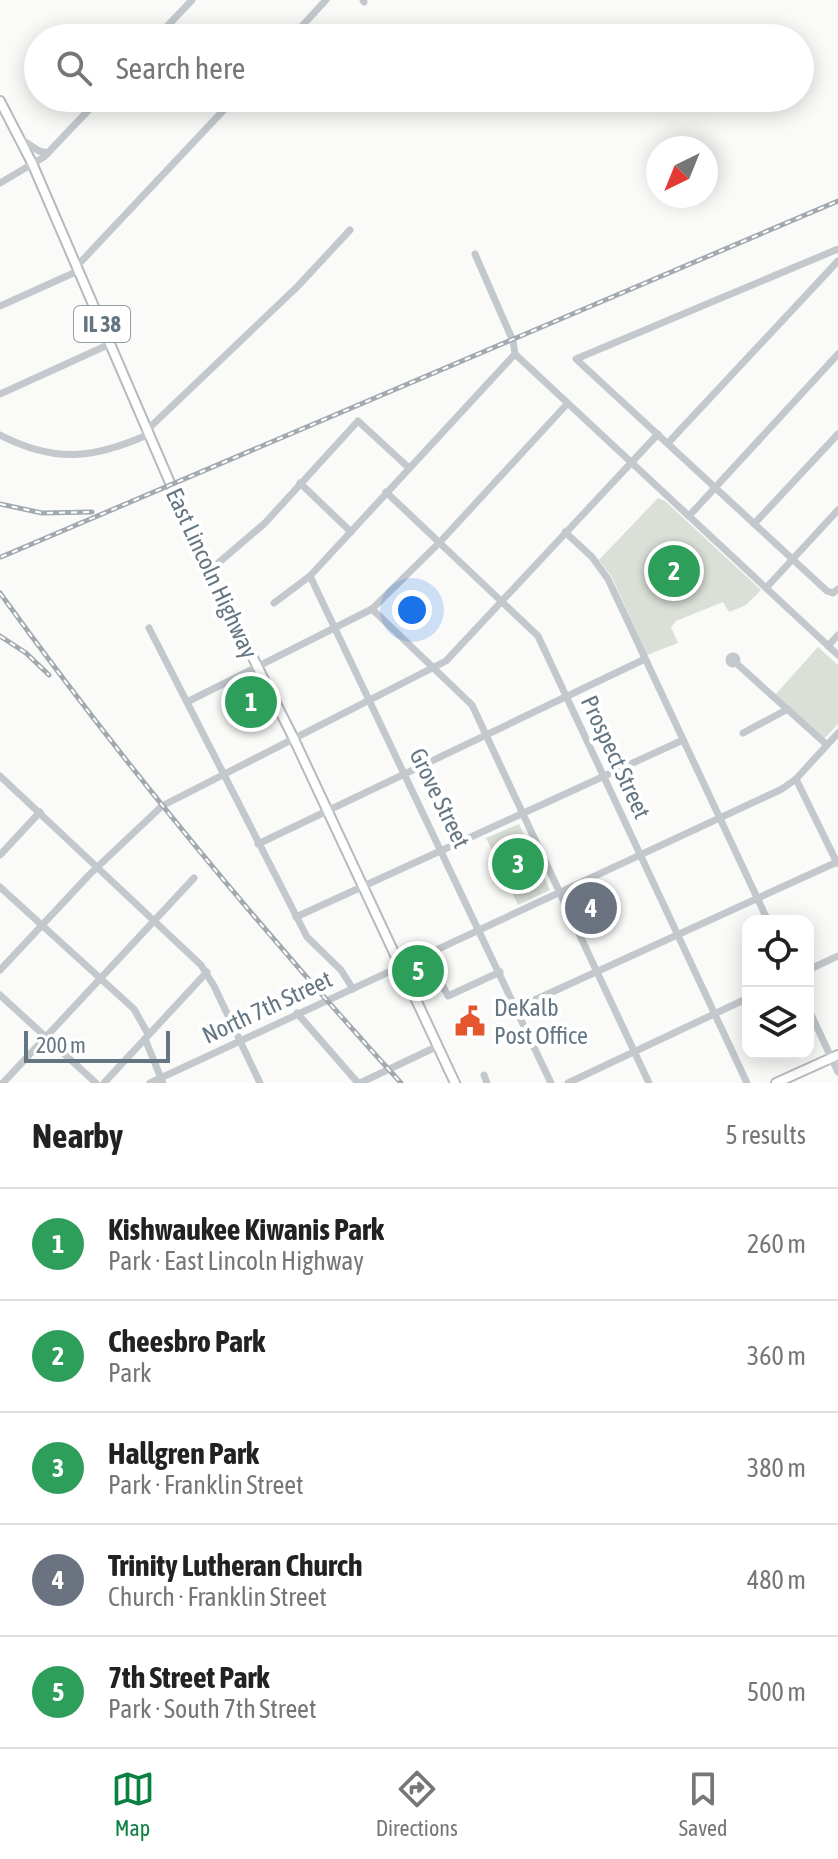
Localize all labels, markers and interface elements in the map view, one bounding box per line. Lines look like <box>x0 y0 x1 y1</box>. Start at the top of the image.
search box <box>24 24 814 112</box>
icon: search <box>52 46 96 90</box>
text: Search here <box>116 51 245 85</box>
north arrow <box>646 136 718 208</box>
road number: IL 38 <box>74 306 130 342</box>
street label: East Lincoln Highway <box>161 484 263 662</box>
pin: 2 <box>648 541 700 601</box>
your location <box>392 590 432 630</box>
pin: 1 <box>225 672 277 732</box>
street label: Prospect Street <box>576 691 656 823</box>
street label: Grove Street <box>404 744 476 852</box>
pin: 3 <box>492 834 544 894</box>
pin: 4 <box>565 878 617 938</box>
map controls <box>742 915 814 1059</box>
button: locate <box>742 915 814 987</box>
pin: 5 <box>392 941 444 1001</box>
street label: North 7th Street <box>198 965 336 1049</box>
button: layers <box>742 987 814 1059</box>
place label: DeKalb Post Office <box>494 994 588 1049</box>
public building icon: DeKalb Post Office <box>453 1004 487 1038</box>
scale bar <box>24 1027 170 1063</box>
text: 200 m <box>36 1032 86 1058</box>
text: Nearby <box>32 1116 123 1155</box>
text: 5 results <box>725 1120 806 1150</box>
text: Kishwaukee Kiwanis Park <box>108 1212 384 1246</box>
text: 1 <box>52 1229 64 1259</box>
text: 260 m <box>747 1229 806 1259</box>
text: Park · East Lincoln Highway <box>108 1246 364 1276</box>
text: Cheesbro Park <box>108 1324 265 1358</box>
text: 2 <box>52 1341 64 1371</box>
text: 360 m <box>747 1341 806 1371</box>
text: Park <box>108 1358 151 1388</box>
text: Hallgren Park <box>108 1436 259 1470</box>
text: 3 <box>52 1453 64 1483</box>
text: 380 m <box>747 1453 806 1483</box>
text: Park · Franklin Street <box>108 1470 303 1500</box>
text: Trinity Lutheran Church <box>108 1548 363 1582</box>
text: 4 <box>52 1565 64 1595</box>
text: 480 m <box>747 1565 806 1595</box>
text: Church · Franklin Street <box>108 1582 327 1612</box>
text: 7th Street Park <box>108 1660 269 1694</box>
text: 5 <box>52 1677 64 1707</box>
text: 500 m <box>747 1677 806 1707</box>
text: Park · South 7th Street <box>108 1694 316 1724</box>
tab: Map <box>111 1767 155 1841</box>
tab: Directions <box>376 1767 458 1841</box>
tab: Saved <box>679 1767 727 1841</box>

